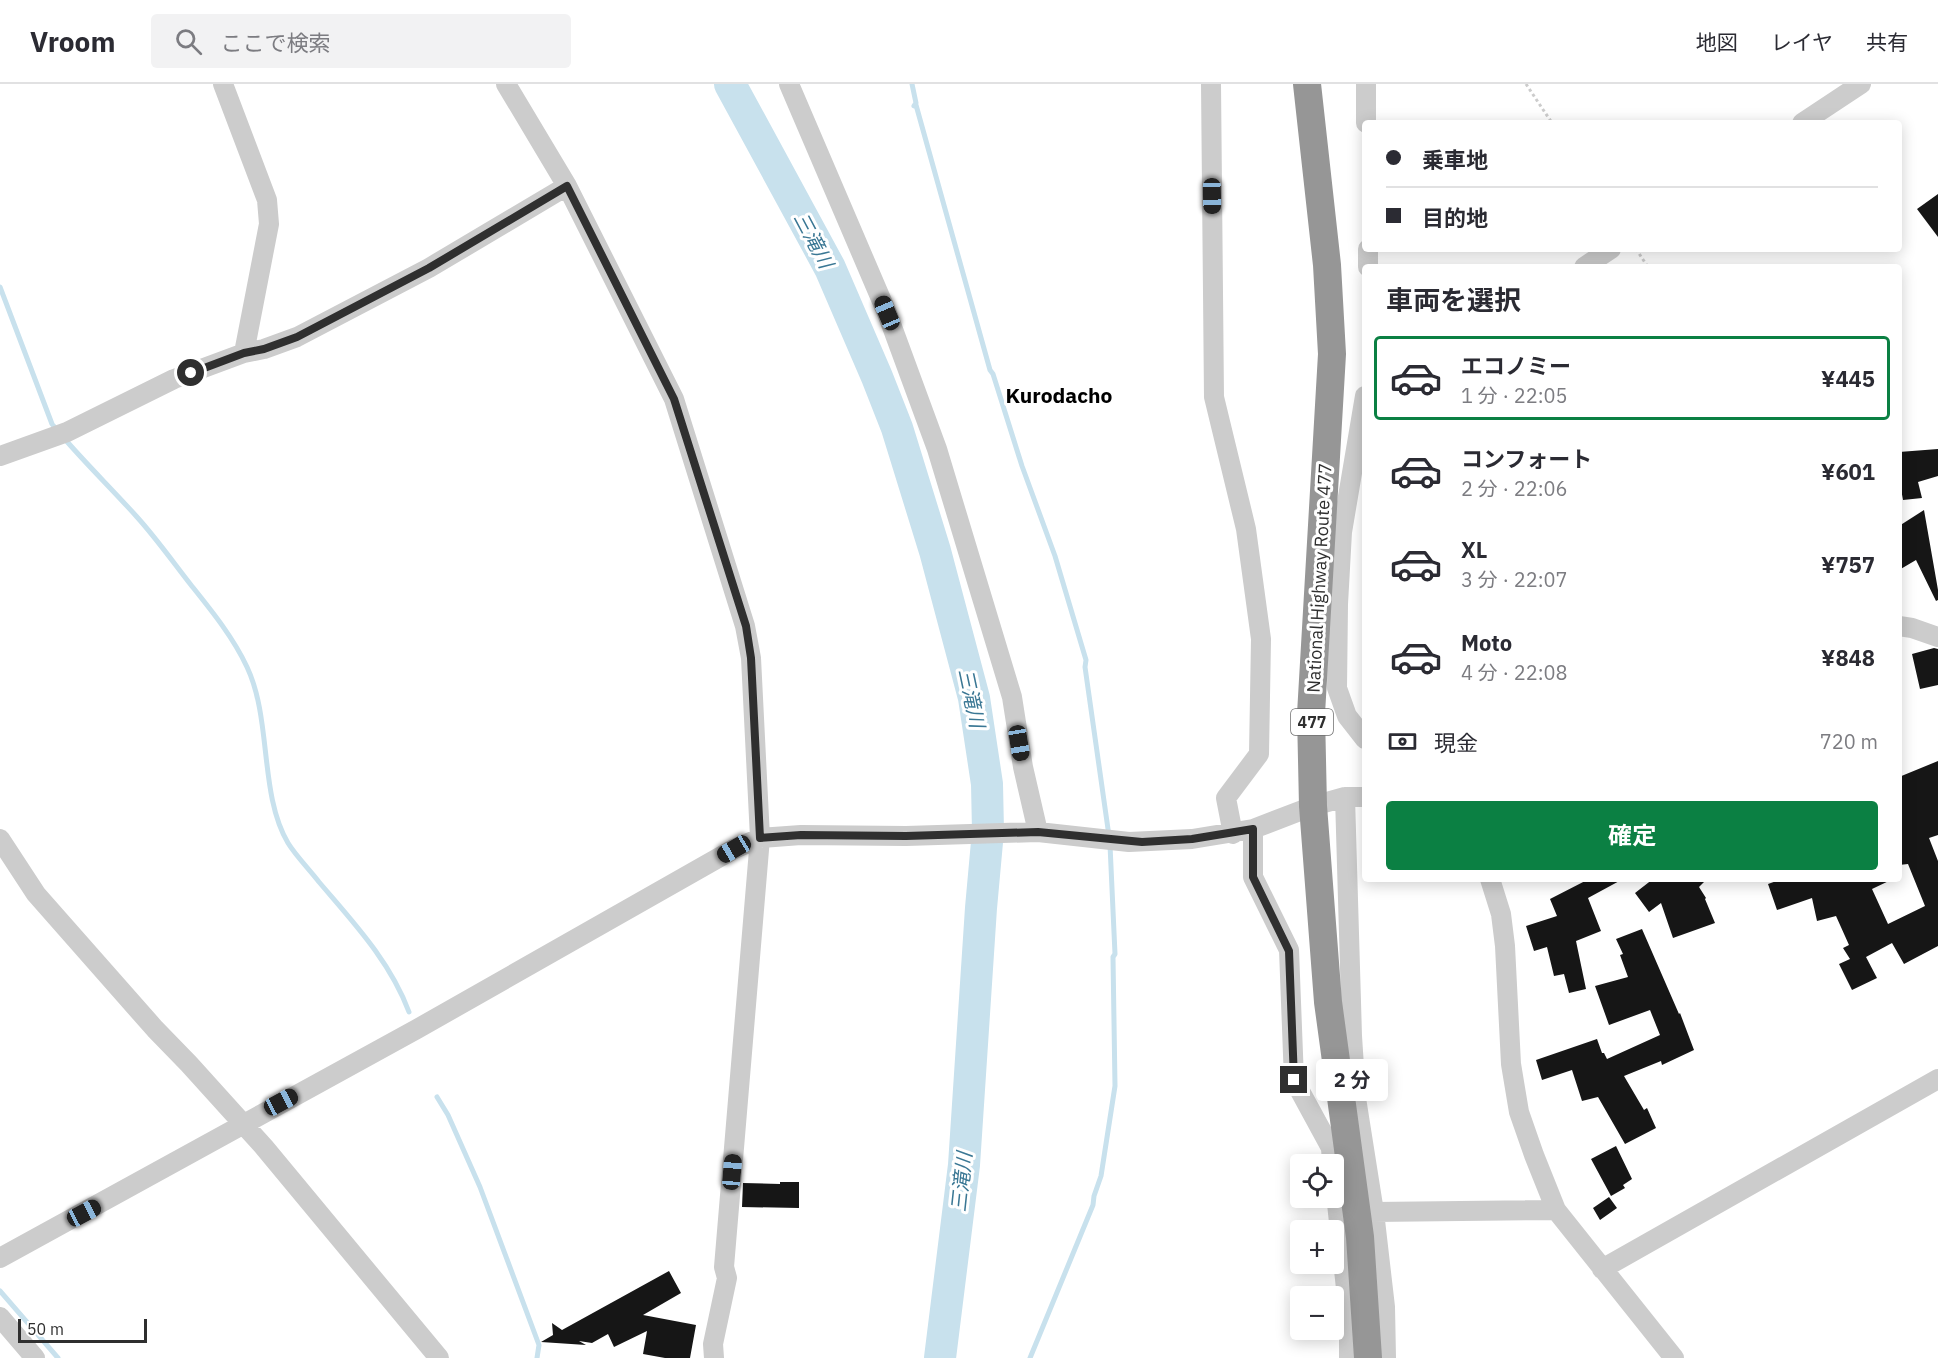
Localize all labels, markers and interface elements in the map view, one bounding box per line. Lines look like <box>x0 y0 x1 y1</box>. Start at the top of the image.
search box <box>151 14 571 68</box>
text: Vroom <box>30 23 115 60</box>
icon: search <box>172 25 205 58</box>
text: ここで検索 <box>220 28 330 57</box>
text: 地図 <box>1696 28 1738 56</box>
text: レイヤ <box>1771 28 1833 56</box>
text: 共有 <box>1866 28 1908 56</box>
text: 乗車地 <box>1422 145 1488 174</box>
car <box>1203 178 1221 214</box>
text: 目的地 <box>1422 203 1488 232</box>
water label: 三滝川 <box>788 207 841 275</box>
text: 車両を選択 <box>1386 282 1521 317</box>
car <box>872 293 902 333</box>
icon: car <box>1389 351 1443 405</box>
text: エコノミー <box>1461 351 1571 380</box>
route start <box>177 359 204 386</box>
text: ¥445 <box>1821 364 1875 393</box>
district label: Kurodacho <box>1006 381 1113 409</box>
text: 1 分 · 22:05 <box>1461 382 1568 409</box>
icon: car <box>1389 444 1443 498</box>
text: コンフォート <box>1461 444 1592 473</box>
text: ¥601 <box>1821 457 1875 486</box>
street label: National Highway Route 477 <box>1302 463 1336 693</box>
text: 2 分 · 22:06 <box>1461 475 1568 502</box>
text: XL <box>1461 535 1487 564</box>
icon: car <box>1389 537 1443 591</box>
text: ¥757 <box>1821 550 1875 579</box>
text: 3 分 · 22:07 <box>1461 566 1568 593</box>
text: Moto <box>1461 628 1512 657</box>
icon: car <box>1389 630 1443 684</box>
text: ¥848 <box>1821 643 1875 672</box>
text: 4 分 · 22:08 <box>1461 659 1568 686</box>
water label: 三滝川 <box>953 666 992 732</box>
road number: 477 <box>1291 709 1333 735</box>
car <box>1007 724 1031 762</box>
icon: cash <box>1386 725 1419 758</box>
text: 現金 <box>1434 728 1478 757</box>
text: 720 m <box>1820 728 1878 755</box>
button: 確定 <box>1386 801 1878 870</box>
car <box>714 832 754 866</box>
callout: 2 分 <box>1315 1059 1387 1101</box>
route end <box>1280 1066 1307 1093</box>
text: 2 分 <box>1334 1066 1370 1093</box>
car <box>261 1086 301 1118</box>
water label: 三滝川 <box>944 1149 978 1213</box>
car <box>721 1153 743 1191</box>
map controls <box>1290 1154 1344 1340</box>
button: locate <box>1290 1154 1344 1208</box>
car <box>64 1197 104 1229</box>
button: + <box>1290 1220 1344 1274</box>
button: − <box>1290 1286 1344 1340</box>
scale bar <box>18 1316 147 1344</box>
text: 50 m <box>27 1319 64 1339</box>

